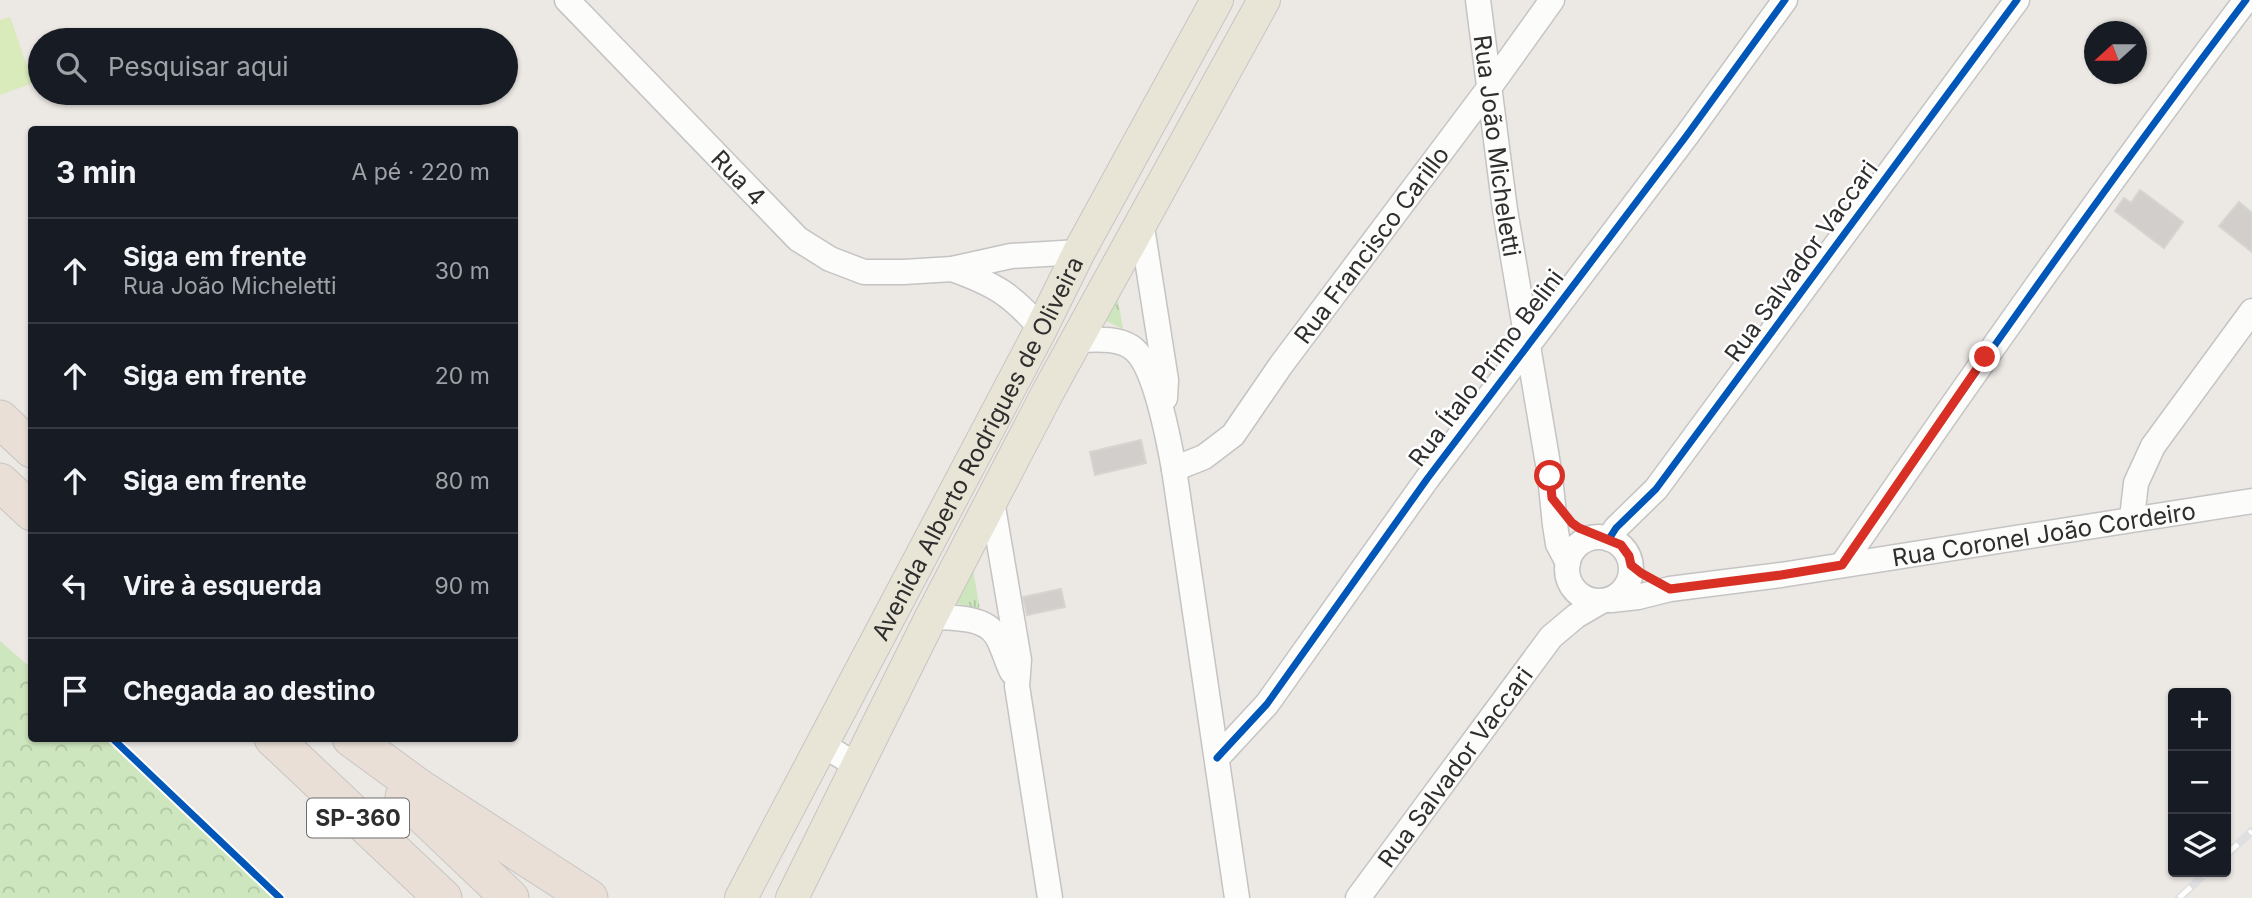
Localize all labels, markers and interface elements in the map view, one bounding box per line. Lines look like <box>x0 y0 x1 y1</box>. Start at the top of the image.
north arrow <box>2084 21 2147 84</box>
search box <box>28 28 518 105</box>
street label: Rua João Micheletti <box>1468 33 1527 259</box>
icon: search <box>52 48 90 86</box>
text: Pesquisar aqui <box>108 51 289 82</box>
street label: Rua Francisco Carillo <box>1288 140 1455 349</box>
street label: Rua 4 <box>706 144 772 211</box>
text: 3 min <box>56 154 137 190</box>
street label: Rua Salvador Vaccari <box>1718 155 1884 367</box>
text: A pé · 220 m <box>351 158 490 186</box>
text: Siga em frente <box>123 241 307 272</box>
icon: ahead <box>56 252 94 290</box>
street label: Avenida Alberto Rodrigues de Oliveira <box>865 252 1089 645</box>
text: 30 m <box>435 257 490 285</box>
street label: Rua Ítalo Primo Belini <box>1402 263 1570 472</box>
text: Rua João Micheletti <box>123 272 337 300</box>
route end <box>1969 341 2000 372</box>
icon: ahead <box>56 357 94 395</box>
text: Siga em frente <box>123 360 307 391</box>
text: 20 m <box>435 362 490 390</box>
route start <box>1534 460 1565 491</box>
icon: ahead <box>56 462 94 500</box>
text: Siga em frente <box>123 465 307 496</box>
text: 80 m <box>435 467 490 495</box>
street label: Rua Coronel João Cordeiro <box>1890 496 2197 572</box>
icon: left <box>56 567 94 605</box>
text: Vire à esquerda <box>123 570 322 601</box>
text: 90 m <box>435 572 490 600</box>
street label: Rua Salvador Vaccari <box>1371 661 1538 873</box>
icon: arrive <box>56 672 94 710</box>
text: Chegada ao destino <box>123 675 375 706</box>
map controls <box>2168 688 2231 877</box>
button: + <box>2168 688 2231 751</box>
button: − <box>2168 751 2231 814</box>
road number: SP-360 <box>307 798 409 838</box>
button: layers <box>2168 814 2231 877</box>

